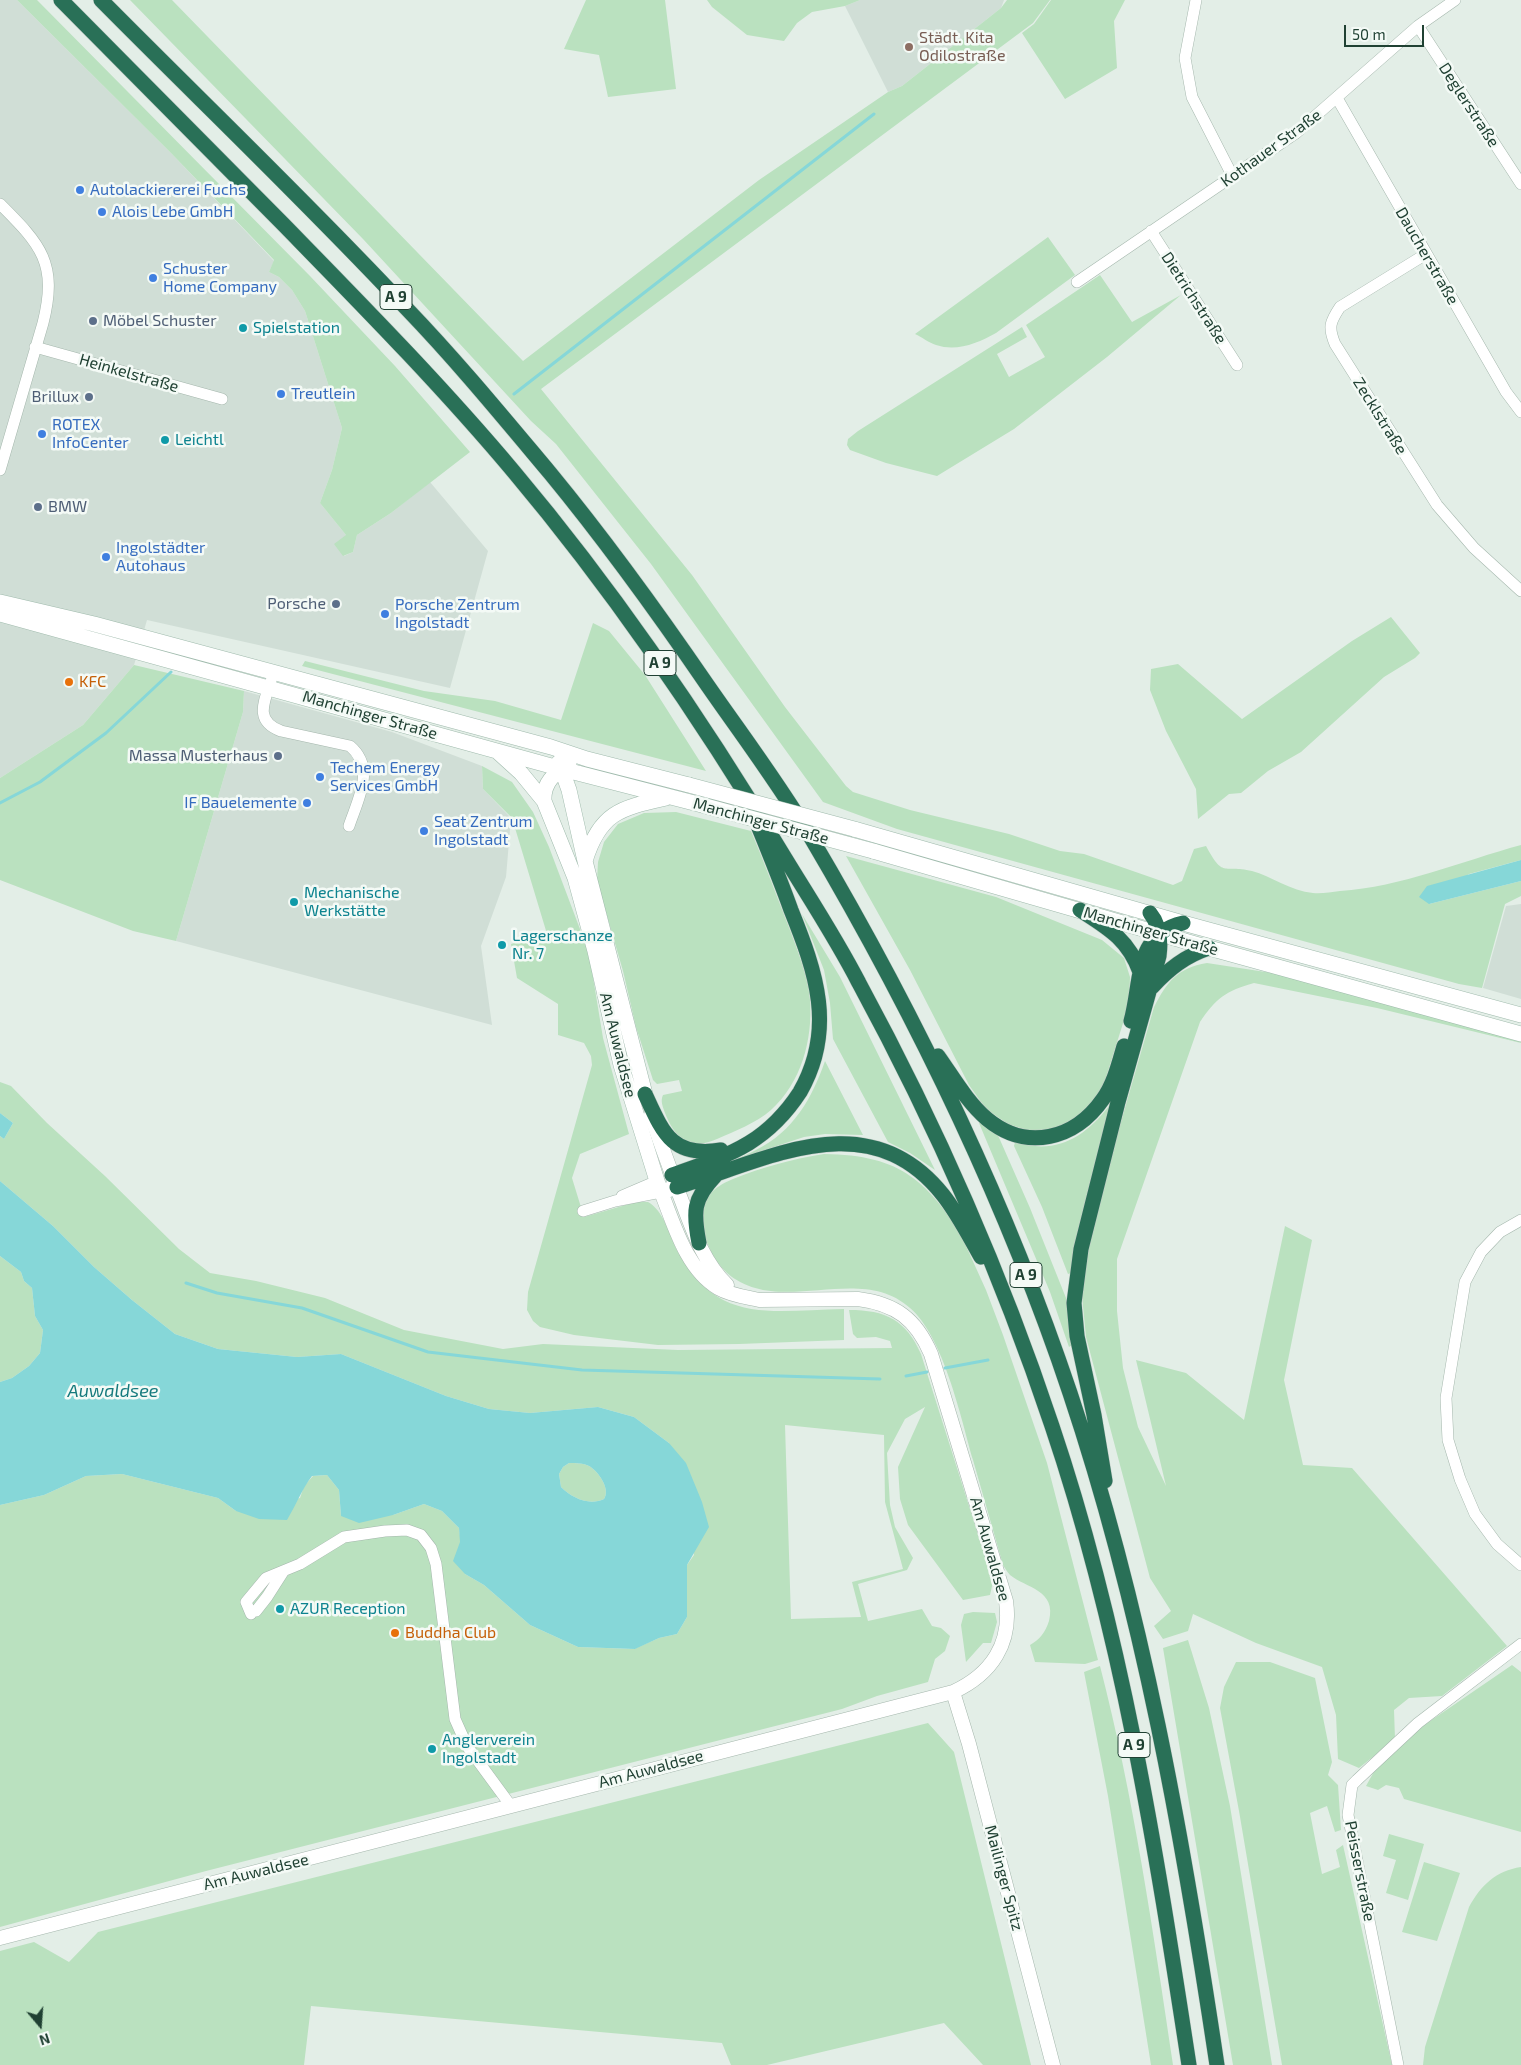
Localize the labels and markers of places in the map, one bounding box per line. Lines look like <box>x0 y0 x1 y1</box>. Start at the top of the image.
place label: Städt. Kita Odilostraße <box>919 28 1005 66</box>
marker: Städt. Kita Odilostraße <box>903 41 915 53</box>
place label: Autolackiererei Fuchs <box>90 180 246 200</box>
marker: Autolackiererei Fuchs <box>74 184 86 196</box>
place label: Alois Lebe GmbH <box>112 202 233 222</box>
marker: Alois Lebe GmbH <box>96 206 108 218</box>
place label: Schuster Home Company <box>163 259 277 297</box>
marker: Schuster Home Company <box>147 272 159 284</box>
place label: Möbel Schuster <box>103 311 217 331</box>
marker: Möbel Schuster <box>87 315 99 327</box>
place label: Spielstation <box>253 318 340 338</box>
marker: Spielstation <box>237 322 249 334</box>
place label: Treutlein <box>291 384 355 404</box>
place label: Brillux <box>32 387 79 407</box>
marker: Treutlein <box>275 388 287 400</box>
marker: Brillux <box>83 391 95 403</box>
place label: ROTEX InfoCenter <box>52 415 129 453</box>
marker: ROTEX InfoCenter <box>36 428 48 440</box>
place label: Leichtl <box>175 430 224 450</box>
marker: Leichtl <box>159 434 171 446</box>
place label: BMW <box>48 497 87 517</box>
marker: BMW <box>32 501 44 513</box>
place label: Ingolstädter Autohaus <box>116 538 205 576</box>
marker: Ingolstädter Autohaus <box>100 551 112 563</box>
place label: Porsche <box>267 594 326 614</box>
place label: Porsche Zentrum Ingolstadt <box>395 595 520 633</box>
marker: Porsche <box>330 598 342 610</box>
marker: Porsche Zentrum Ingolstadt <box>379 608 391 620</box>
place label: KFC <box>79 672 106 692</box>
marker: KFC <box>63 676 75 688</box>
place label: Massa Musterhaus <box>129 746 268 766</box>
marker: Massa Musterhaus <box>272 750 284 762</box>
place label: Techem Energy Services GmbH <box>330 758 440 796</box>
marker: Techem Energy Services GmbH <box>314 771 326 783</box>
place label: IF Bauelemente <box>184 793 297 813</box>
marker: IF Bauelemente <box>301 797 313 809</box>
place label: Seat Zentrum Ingolstadt <box>434 812 533 850</box>
marker: Seat Zentrum Ingolstadt <box>418 825 430 837</box>
place label: Mechanische Werkstätte <box>304 883 400 921</box>
marker: Mechanische Werkstätte <box>288 896 300 908</box>
place label: Lagerschanze Nr. 7 <box>512 926 613 964</box>
marker: Lagerschanze Nr. 7 <box>496 939 508 951</box>
place label: AZUR Reception <box>290 1599 406 1619</box>
marker: AZUR Reception <box>274 1603 286 1615</box>
place label: Buddha Club <box>405 1623 496 1643</box>
marker: Buddha Club <box>389 1627 401 1639</box>
place label: Anglerverein Ingolstadt <box>442 1730 535 1768</box>
marker: Anglerverein Ingolstadt <box>426 1743 438 1755</box>

